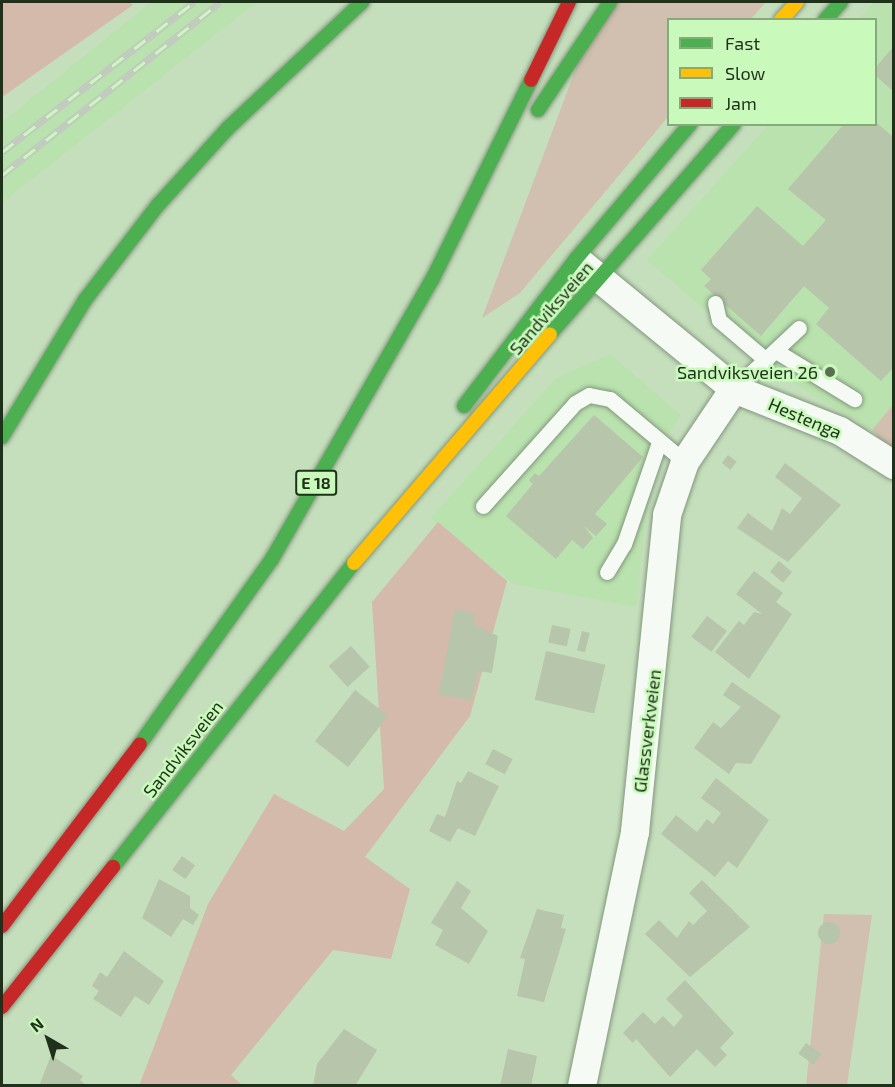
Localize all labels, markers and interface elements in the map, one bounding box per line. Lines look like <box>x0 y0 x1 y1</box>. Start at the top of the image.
legend <box>667 18 877 126</box>
text: Fast <box>725 32 760 54</box>
text: Slow <box>725 62 765 84</box>
text: Jam <box>725 92 757 114</box>
street label: Sandviksveien <box>505 257 597 359</box>
place label: Sandviksveien 26 <box>677 361 818 383</box>
marker: Sandviksveien 26 <box>823 365 837 379</box>
street label: Hestenga <box>765 393 845 443</box>
road number: E 18 <box>295 470 337 496</box>
street label: Glassverkveien <box>629 668 665 794</box>
street label: Sandviksveien <box>139 696 227 802</box>
north arrow <box>18 1009 78 1069</box>
text: N <box>26 1014 47 1036</box>

